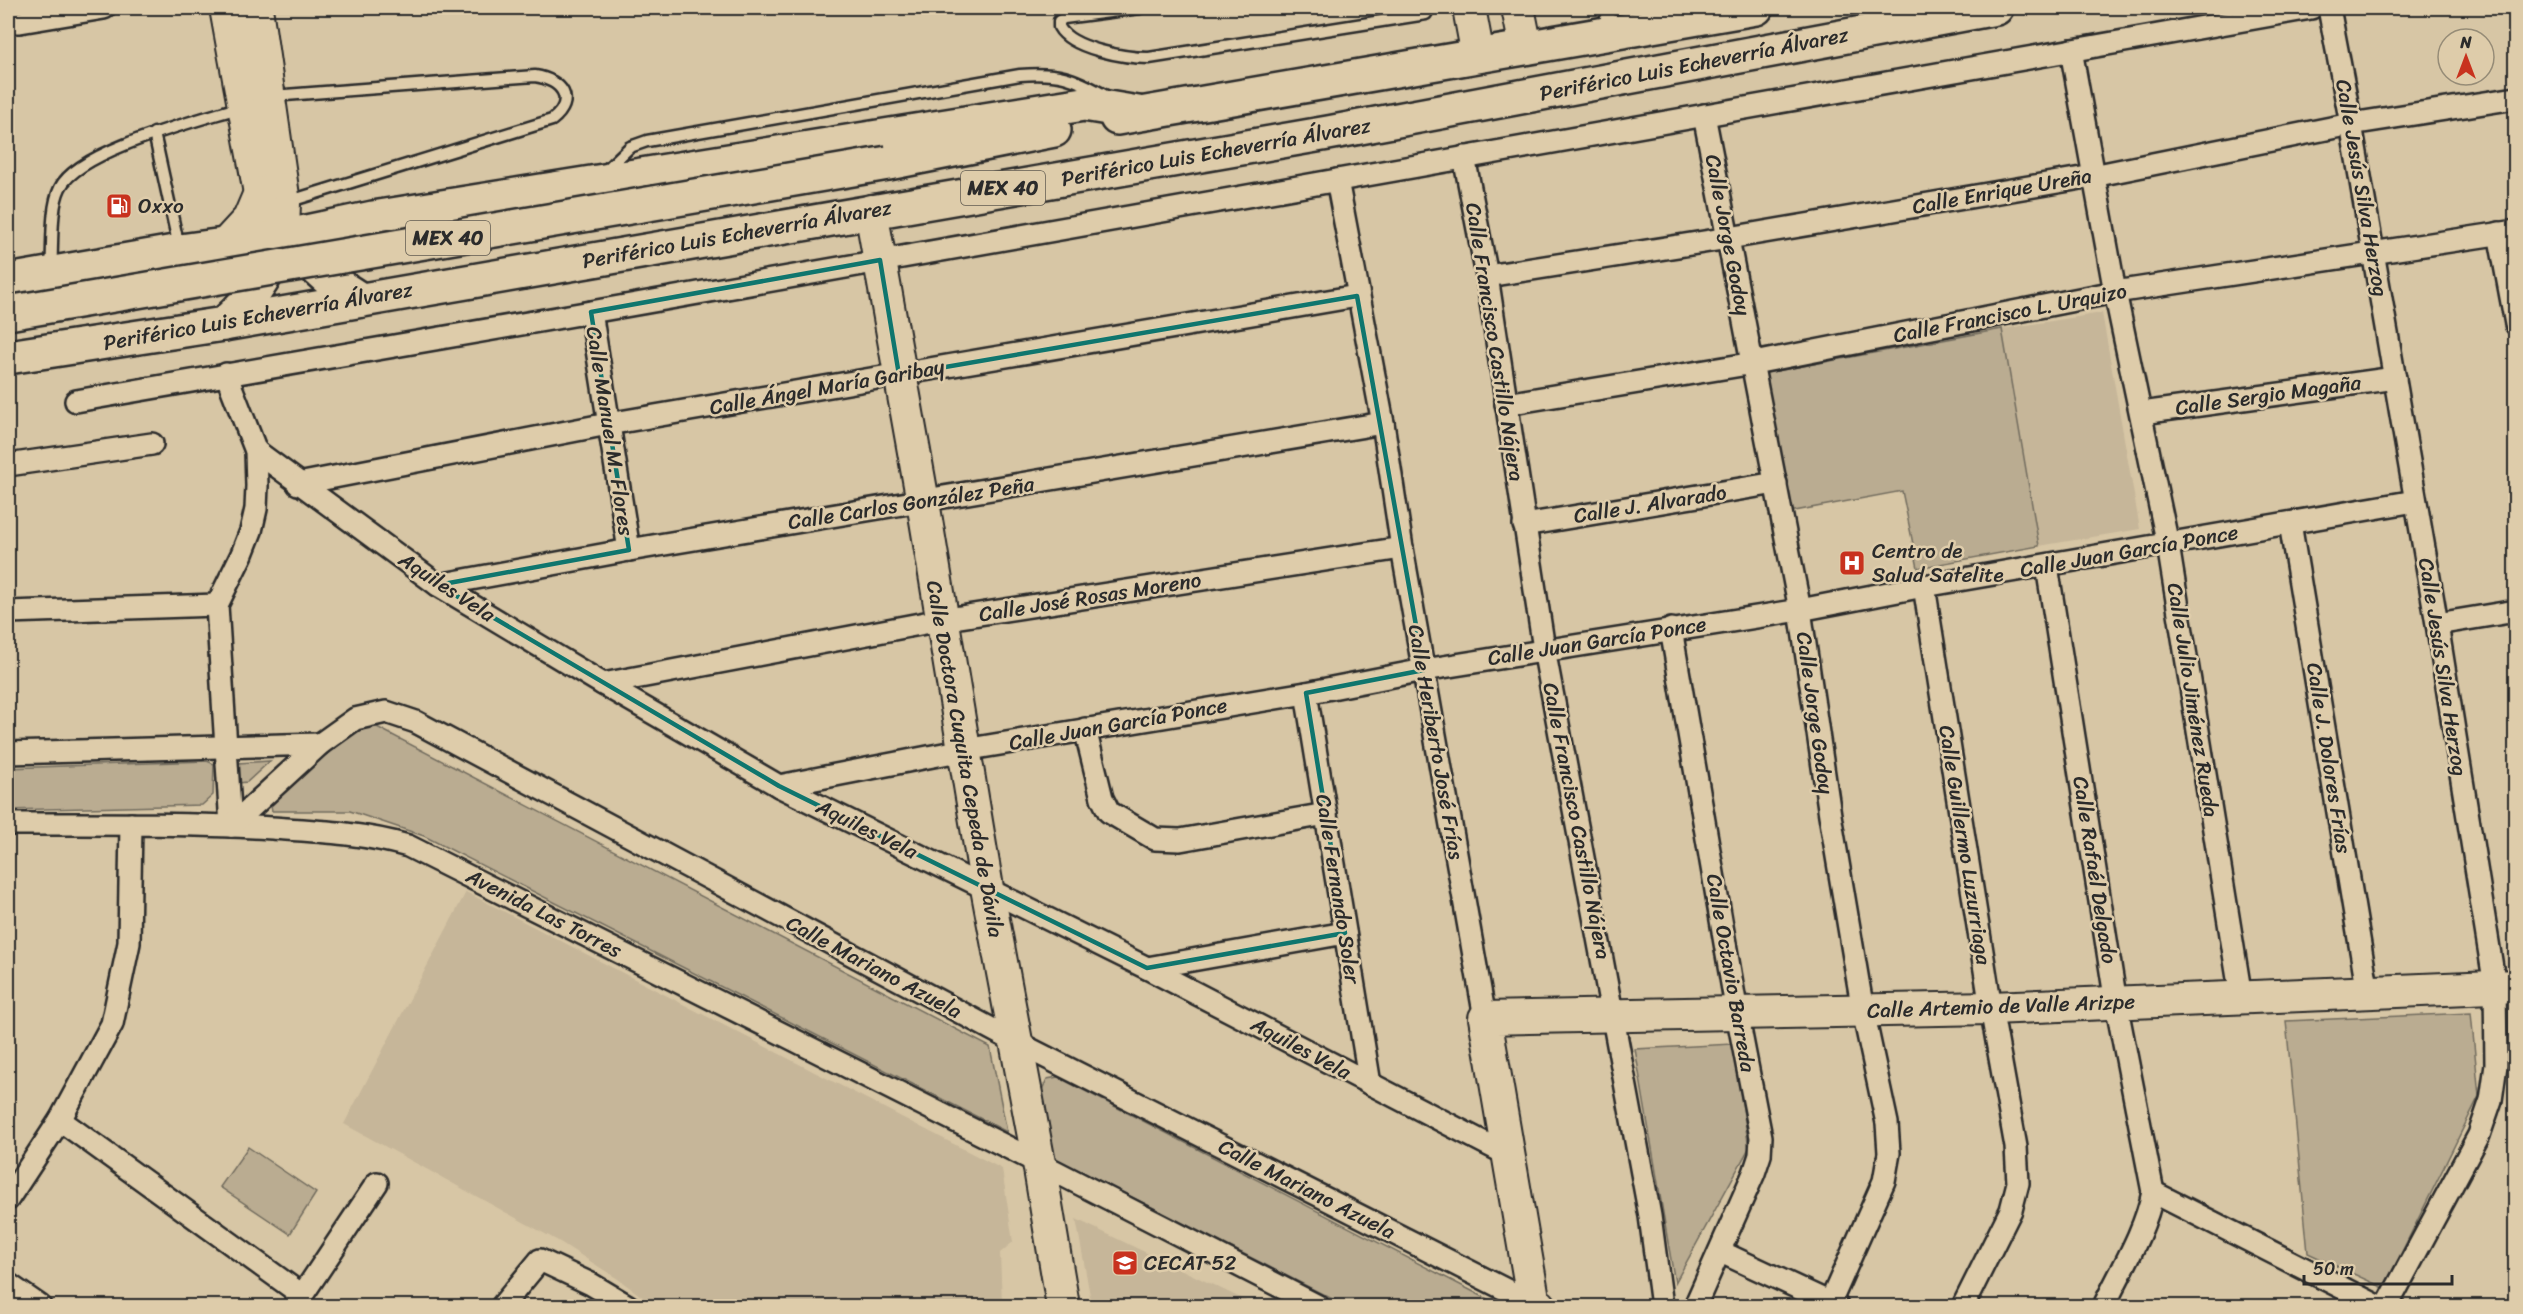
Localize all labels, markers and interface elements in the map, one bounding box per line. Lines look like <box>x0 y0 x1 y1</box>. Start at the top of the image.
street label: Periférico Luis Echeverría Álvarez <box>1536 15 1853 113</box>
north arrow <box>2436 27 2496 87</box>
text: N <box>2459 28 2472 57</box>
street label: Calle Jesús Silva Herzog <box>2324 76 2400 300</box>
street label: Periférico Luis Echeverría Álvarez <box>1058 106 1375 198</box>
street label: Calle Jorge Godoy <box>1694 151 1762 319</box>
street label: Calle Enrique Ureña <box>1909 156 2095 225</box>
road number: MEX 40 <box>961 171 1045 205</box>
place label: Oxxo <box>138 187 184 225</box>
street label: Periférico Luis Echeverría Álvarez <box>579 188 896 280</box>
fuel station icon: Oxxo <box>104 191 134 221</box>
street label: Calle Francisco Castillo Nájera <box>1454 200 1536 484</box>
road number: MEX 40 <box>406 221 490 255</box>
street label: Periférico Luis Echeverría Álvarez <box>100 270 417 362</box>
street label: Calle Francisco L. Urquizo <box>1890 272 2130 354</box>
street label: Calle Manuel M. Flores <box>575 324 645 539</box>
street label: Calle Ángel María Garibay <box>707 348 948 426</box>
street label: Calle Sergio Magaña <box>2173 363 2364 427</box>
street label: Calle Carlos González Peña <box>785 465 1037 541</box>
street label: Calle J. Alvarado <box>1571 473 1729 535</box>
street label: Calle Juan García Ponce <box>2017 513 2241 589</box>
place label: Centro de Salud Satelite <box>1872 532 2004 594</box>
street label: Aquiles Vela <box>390 541 504 633</box>
hospital icon: Centro de Salud Satelite <box>1837 548 1867 578</box>
street label: Calle Jesús Silva Herzog <box>2407 555 2479 779</box>
street label: Calle José Rosas Moreno <box>976 561 1204 633</box>
street label: Calle Doctora Cuquita Cepeda de Dávila <box>915 577 1015 941</box>
street label: Calle Julio Jiménez Rueda <box>2156 580 2230 820</box>
street label: Calle Juan García Ponce <box>1485 605 1709 677</box>
street label: Calle Heriberto José Frías <box>1397 622 1475 863</box>
street label: Calle Jorge Godoy <box>1785 629 1845 797</box>
street label: Calle J. Dolores Frías <box>2295 660 2363 856</box>
street label: Calle Francisco Castillo Nájera <box>1531 679 1623 963</box>
street label: Calle Juan García Ponce <box>1006 686 1230 762</box>
street label: Calle Guillermo Luzurriaga <box>1927 722 2003 968</box>
street label: Calle Rafaél Delgado <box>2061 774 2129 967</box>
street label: Aquiles Vela <box>809 788 925 870</box>
street label: Calle Fernando Soler <box>1304 792 1372 988</box>
street label: Avenida Las Torres <box>458 857 629 969</box>
street label: Calle Octavio Barreda <box>1695 871 1767 1076</box>
street label: Calle Mariano Azuela <box>779 904 969 1030</box>
street label: Calle Artemio de Valle Arizpe <box>1866 982 2136 1030</box>
street label: Aquiles Vela <box>1243 1005 1359 1091</box>
street label: Calle Mariano Azuela <box>1212 1128 1403 1250</box>
place label: CECAT 52 <box>1144 1244 1236 1282</box>
school or university icon: CECAT 52 <box>1110 1248 1140 1278</box>
scale bar <box>2304 1248 2452 1286</box>
text: 50 m <box>2313 1253 2354 1285</box>

